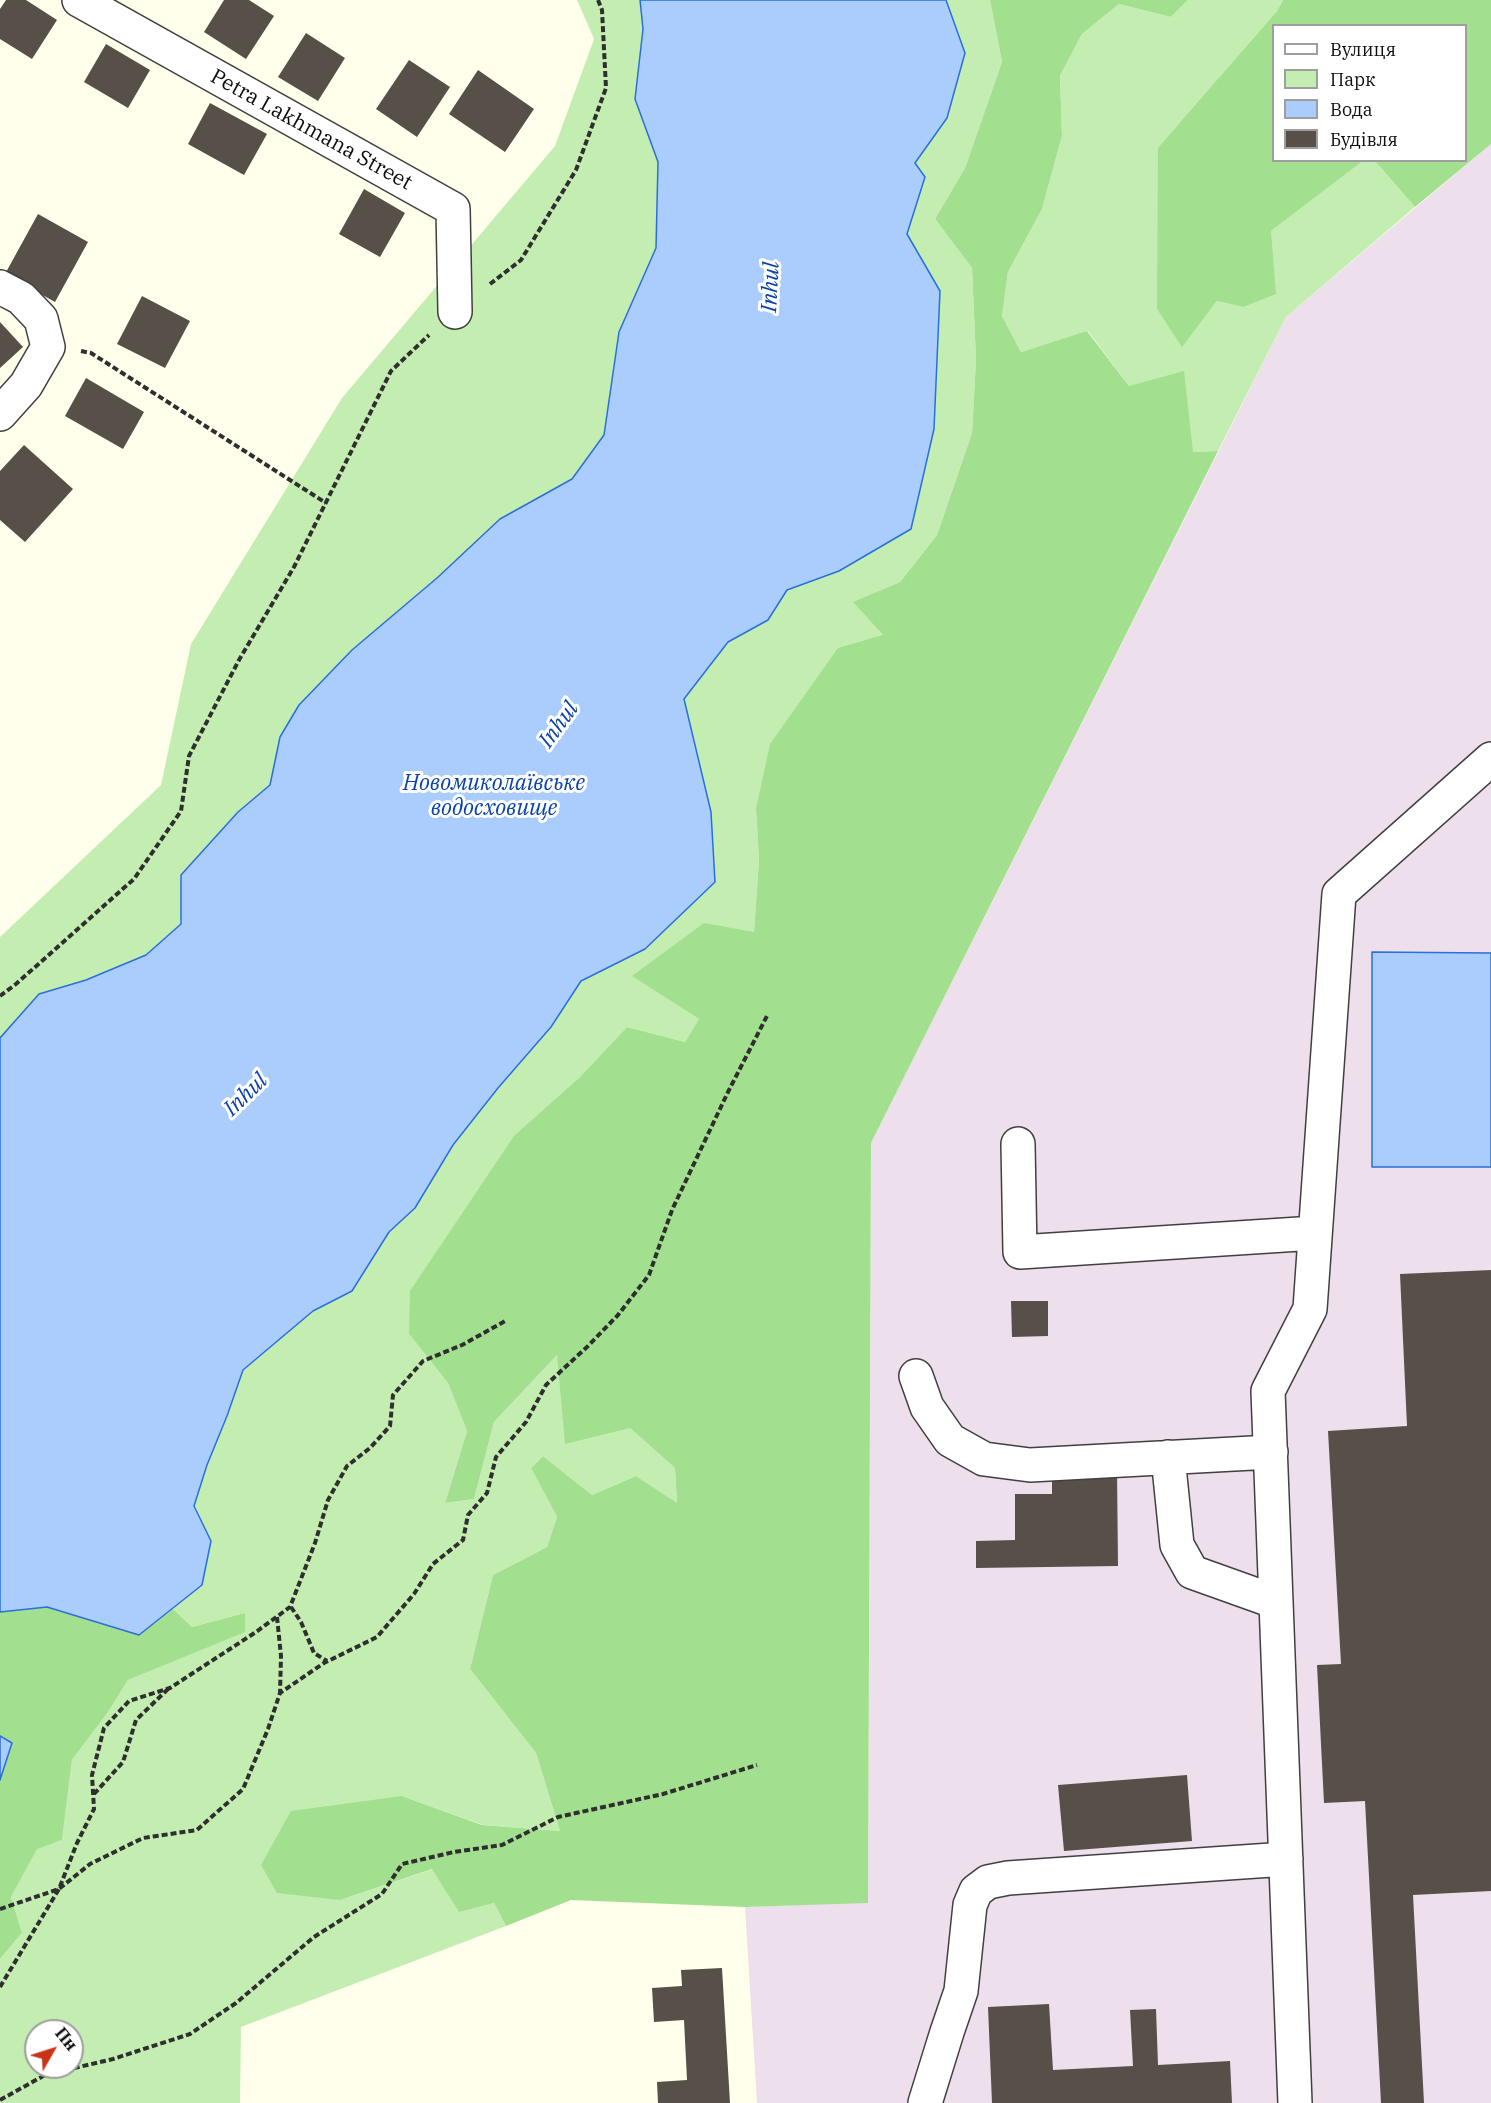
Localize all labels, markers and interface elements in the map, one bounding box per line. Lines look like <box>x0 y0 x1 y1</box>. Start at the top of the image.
legend <box>1272 24 1467 162</box>
text: Вулиця <box>1330 38 1396 61</box>
street label: Petra Lakhmana Street <box>206 64 416 196</box>
text: Парк <box>1330 68 1376 91</box>
text: Вода <box>1330 98 1373 121</box>
text: Будівля <box>1330 128 1398 151</box>
water label: Inhul <box>757 261 785 313</box>
water label: Inhul <box>534 697 584 753</box>
water label: Новомиколаївське водосховище <box>403 771 585 822</box>
water label: Inhul <box>219 1068 273 1122</box>
north arrow <box>24 2019 84 2079</box>
text: Пн <box>51 2023 82 2054</box>

